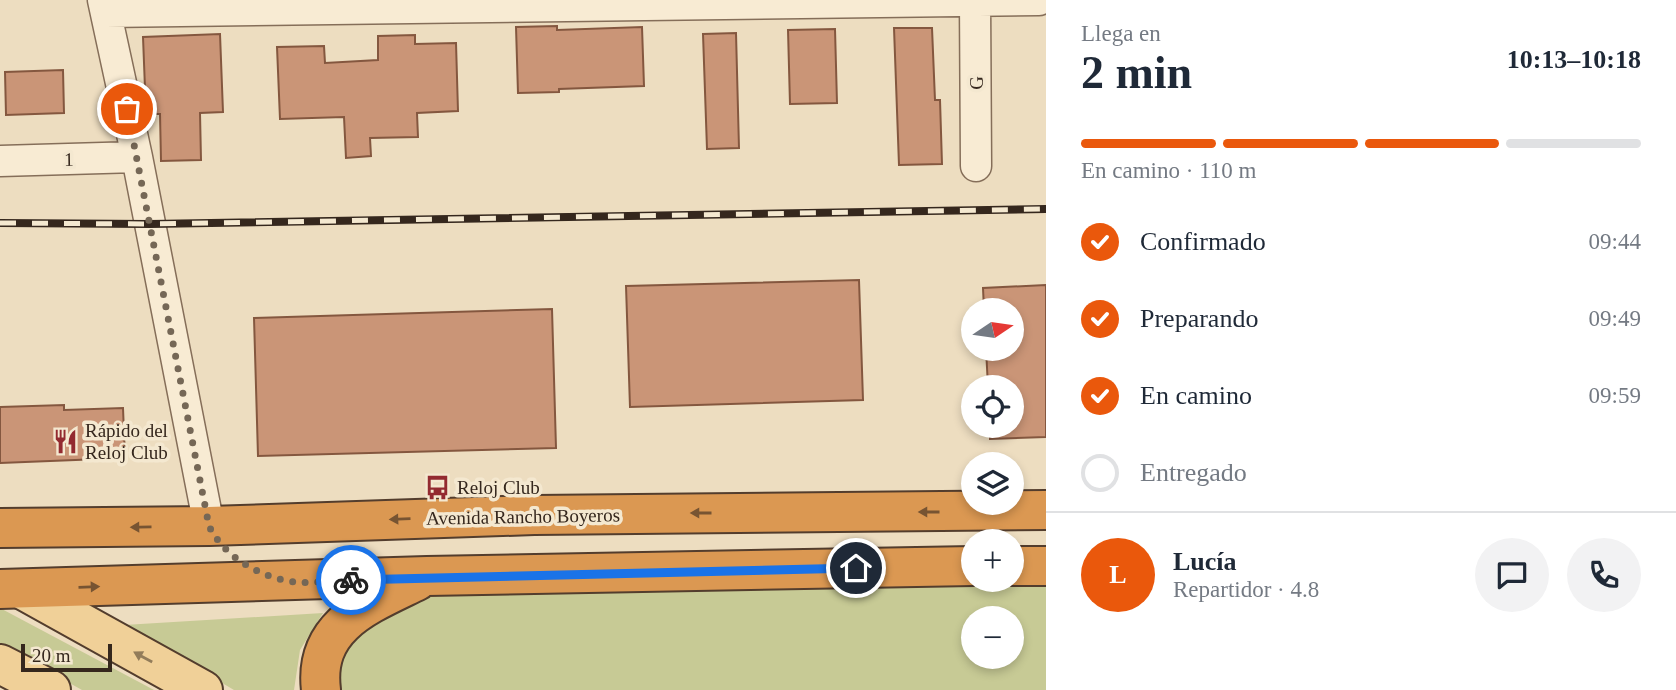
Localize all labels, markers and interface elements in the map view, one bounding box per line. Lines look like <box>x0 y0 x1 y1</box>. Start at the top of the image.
text: Llega en <box>1081 21 1161 46</box>
text: 10:13–10:18 <box>1507 45 1641 74</box>
text: 2 min <box>1081 47 1192 98</box>
street label: G <box>966 76 987 90</box>
pin <box>97 79 157 139</box>
icon: bag <box>108 90 146 128</box>
street label: 1 <box>64 149 74 170</box>
text: En camino · 110 m <box>1081 158 1256 183</box>
icon: check <box>1081 223 1119 261</box>
text: Confirmado <box>1140 227 1266 256</box>
text: 09:44 <box>1589 229 1641 254</box>
north arrow <box>961 298 1024 360</box>
map controls <box>961 298 1024 669</box>
icon: check <box>1081 300 1119 338</box>
text: Preparando <box>1140 304 1258 333</box>
text: 09:49 <box>1589 306 1641 331</box>
button: locate <box>961 375 1024 438</box>
icon: check <box>1081 377 1119 415</box>
text: En camino <box>1140 381 1252 410</box>
text: 09:59 <box>1589 383 1641 408</box>
place label: Rápido del Reloj Club <box>85 420 168 463</box>
restaurant icon: Rápido del Reloj Club <box>51 427 79 455</box>
button: layers <box>961 452 1024 515</box>
text: Entregado <box>1140 458 1247 487</box>
bus stop icon: Reloj Club <box>423 473 451 501</box>
place label: Reloj Club <box>457 477 540 498</box>
street label: Avenida Rancho Boyeros <box>426 504 620 529</box>
one-way arrow <box>918 506 940 518</box>
one-way arrow <box>690 507 712 519</box>
one-way arrow <box>389 513 411 525</box>
one-way arrow <box>129 521 151 533</box>
button: + <box>961 529 1024 592</box>
pin <box>826 538 886 598</box>
button: chat <box>1475 538 1549 612</box>
button: phone <box>1567 538 1641 612</box>
courier <box>316 545 386 615</box>
text: Lucía <box>1173 547 1237 576</box>
icon: home <box>837 549 875 587</box>
text: L <box>1109 560 1127 589</box>
icon: bike <box>332 561 370 599</box>
text: Repartidor · 4.8 <box>1173 577 1319 602</box>
one-way arrow <box>78 582 100 593</box>
button: − <box>961 606 1024 669</box>
scale bar <box>21 641 112 673</box>
text: 20 m <box>32 645 71 666</box>
one-way arrow <box>134 651 153 663</box>

